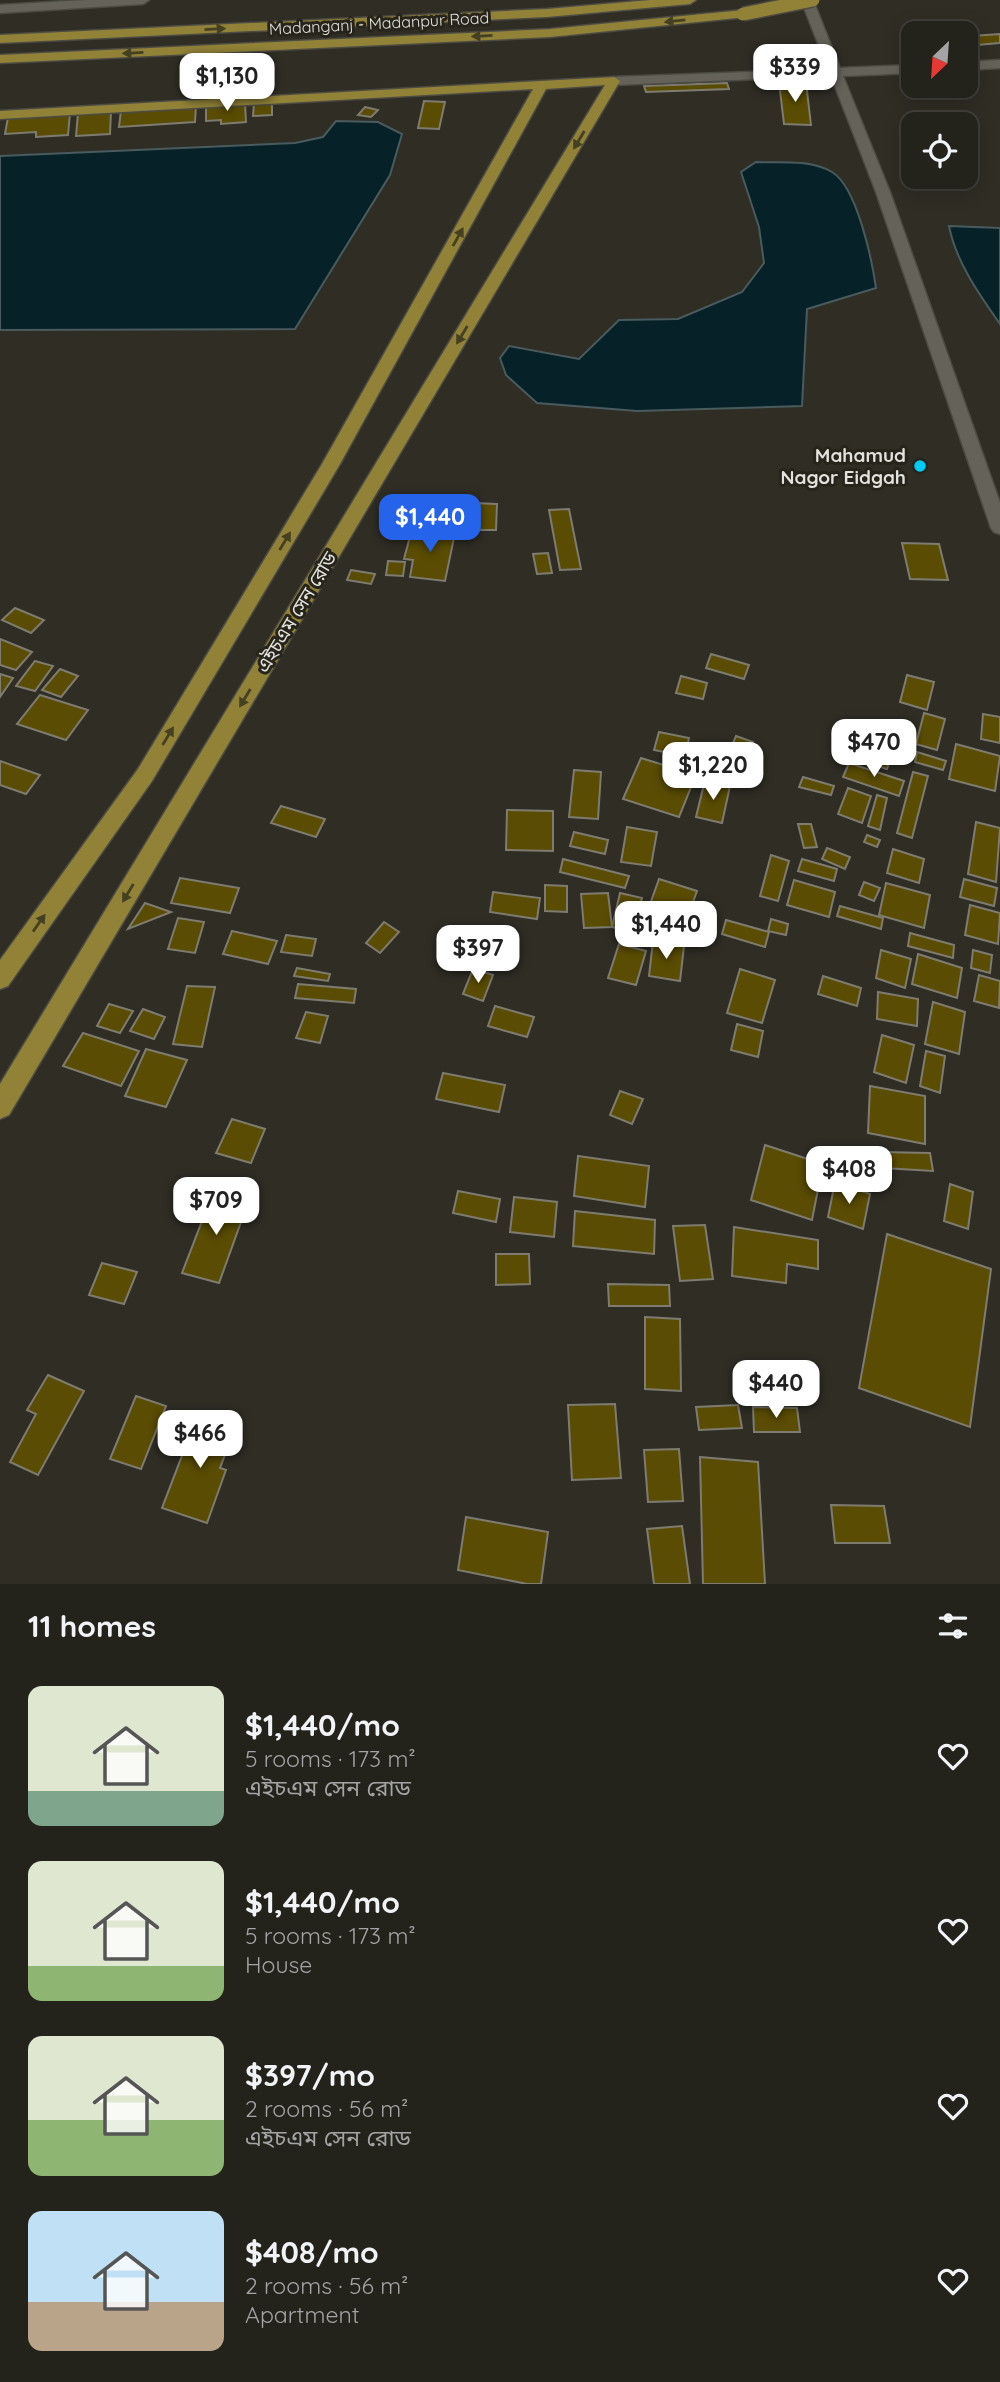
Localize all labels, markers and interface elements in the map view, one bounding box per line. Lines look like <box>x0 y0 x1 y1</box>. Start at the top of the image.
street label: Madanganj - Madanpur Road <box>268 7 490 39</box>
one-way arrow <box>664 15 686 26</box>
north arrow <box>901 21 978 98</box>
map controls <box>901 21 978 189</box>
one-way arrow <box>204 23 226 34</box>
one-way arrow <box>471 30 493 41</box>
pin: $339 <box>754 44 836 104</box>
one-way arrow <box>121 47 143 58</box>
text: $339 <box>769 52 821 81</box>
pin: $1,130 <box>170 54 284 113</box>
text: $1,130 <box>196 61 258 90</box>
button: locate <box>901 112 978 189</box>
one-way arrow <box>573 130 585 149</box>
one-way arrow <box>452 227 464 246</box>
one-way arrow <box>456 325 468 344</box>
place label: Mahamud Nagor Eidgah <box>781 443 906 489</box>
marker: Mahamud Nagor Eidgah <box>912 458 928 474</box>
pin: $1,440 <box>373 494 487 554</box>
text: $1,440 <box>395 502 465 531</box>
one-way arrow <box>279 532 292 551</box>
street label: এইচএম সেন রোড <box>250 547 342 677</box>
one-way arrow <box>238 689 251 708</box>
pin: $470 <box>833 720 915 779</box>
one-way arrow <box>162 726 174 745</box>
text: $470 <box>847 727 901 756</box>
pin: $1,220 <box>656 742 770 802</box>
text: $1,220 <box>678 750 748 779</box>
one-way arrow <box>121 884 134 903</box>
pin: $1,440 <box>609 902 723 961</box>
text: $1,440 <box>631 909 701 938</box>
one-way arrow <box>32 914 46 932</box>
pin: $397 <box>437 926 519 985</box>
text: $397 <box>452 933 504 962</box>
pin: $408 <box>808 1146 890 1206</box>
text: $408 <box>822 1154 876 1183</box>
pin: $709 <box>175 1178 257 1237</box>
text: $709 <box>189 1185 243 1214</box>
pin: $440 <box>735 1360 817 1420</box>
text: $440 <box>749 1368 803 1397</box>
pin: $466 <box>159 1410 241 1470</box>
text: $466 <box>174 1418 226 1447</box>
text: 11 homes <box>28 1607 156 1645</box>
icon: filters <box>934 1607 972 1645</box>
text: $1,440/mo <box>245 1706 400 1744</box>
icon: home <box>84 1714 168 1798</box>
icon: heart <box>934 1737 972 1775</box>
text: 5 rooms · 173 m² <box>245 1744 416 1773</box>
text: এইচএম সেন রোড <box>245 1773 411 1802</box>
text: $1,440/mo <box>245 1883 400 1921</box>
icon: home <box>84 1889 168 1973</box>
icon: heart <box>934 1912 972 1950</box>
text: 5 rooms · 173 m² <box>245 1921 416 1950</box>
text: House <box>245 1950 312 1979</box>
text: $397/mo <box>245 2056 375 2094</box>
icon: home <box>84 2064 168 2148</box>
icon: heart <box>934 2087 972 2125</box>
text: 2 rooms · 56 m² <box>245 2094 408 2123</box>
text: এইচএম সেন রোড <box>245 2123 411 2152</box>
text: $408/mo <box>245 2233 379 2271</box>
icon: home <box>84 2239 168 2323</box>
icon: heart <box>934 2262 972 2300</box>
text: 2 rooms · 56 m² <box>245 2271 408 2300</box>
text: Apartment <box>245 2300 359 2329</box>

